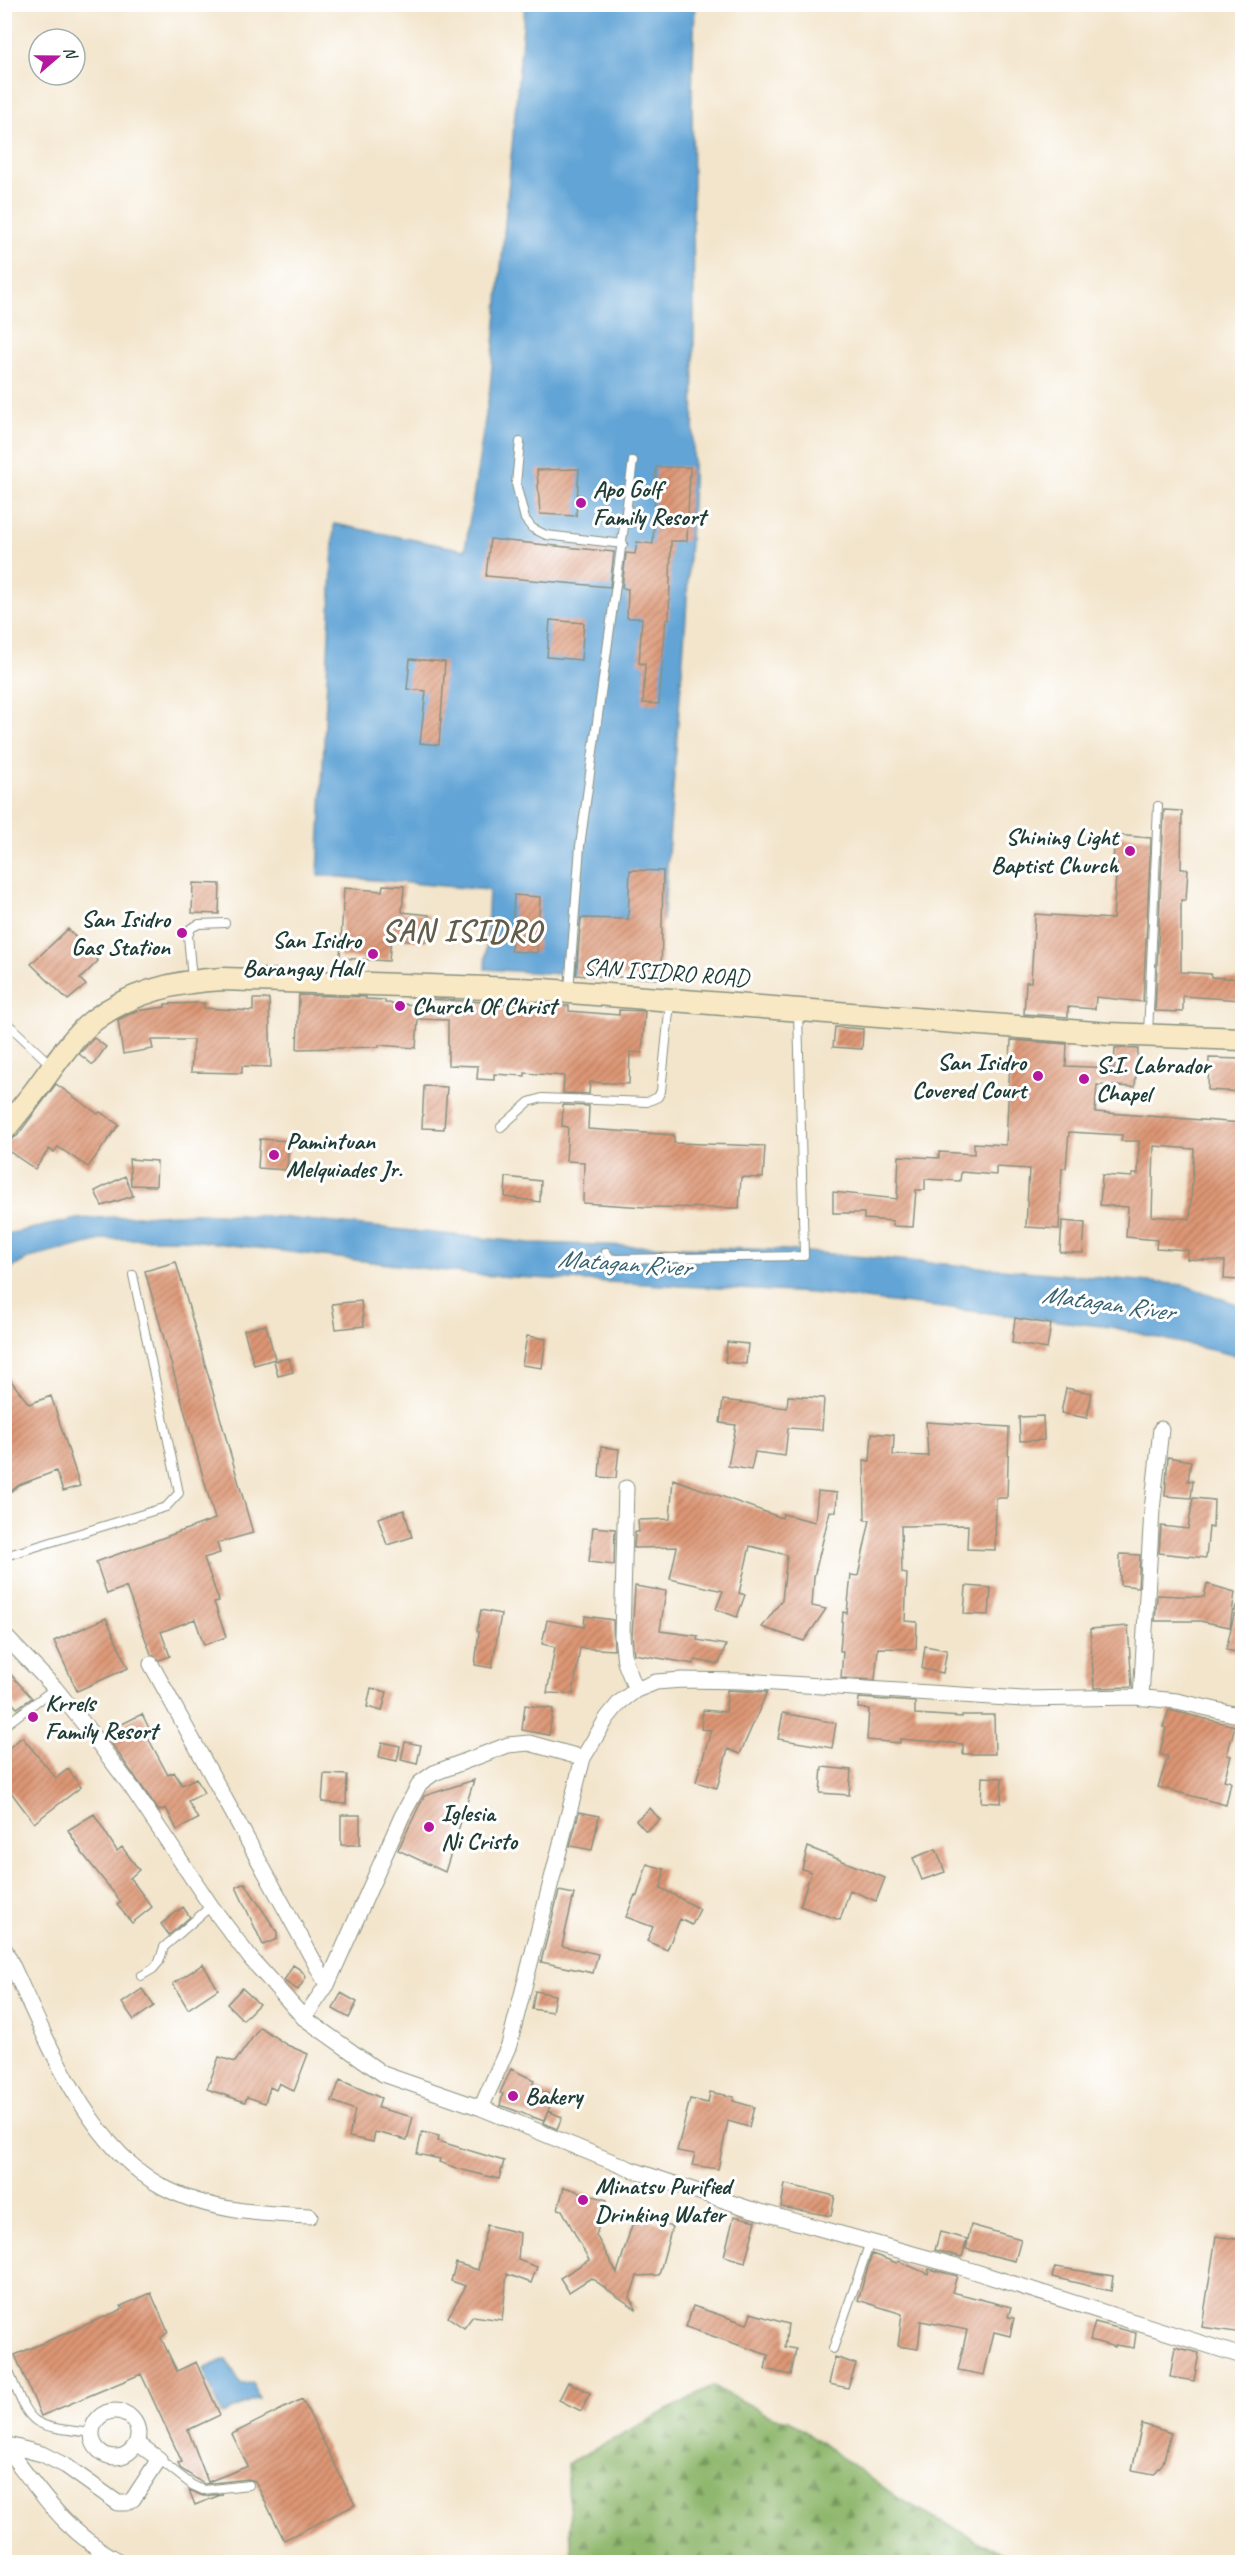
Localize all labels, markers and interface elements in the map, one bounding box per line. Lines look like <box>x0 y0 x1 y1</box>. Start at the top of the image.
north arrow <box>27 27 87 87</box>
text: N <box>59 44 82 63</box>
place label: Apo Golf Family Resort <box>593 474 709 532</box>
marker: Apo Golf Family Resort <box>574 496 588 510</box>
place label: Shining Light Baptist Church <box>991 822 1121 880</box>
marker: Shining Light Baptist Church <box>1123 844 1137 858</box>
place label: San Isidro Gas Station <box>71 904 172 962</box>
district label: SAN ISIDRO <box>382 912 545 950</box>
place label: San Isidro Barangay Hall <box>242 925 366 983</box>
marker: San Isidro Gas Station <box>175 926 189 940</box>
marker: San Isidro Barangay Hall <box>366 947 380 961</box>
street label: SAN ISIDRO ROAD <box>582 951 752 993</box>
place label: Church Of Christ <box>412 991 560 1021</box>
marker: Church Of Christ <box>393 999 407 1013</box>
place label: San Isidro Covered Court <box>912 1047 1029 1105</box>
place label: S.I. Labrador Chapel <box>1096 1050 1212 1108</box>
marker: San Isidro Covered Court <box>1031 1069 1045 1083</box>
marker: S.I. Labrador Chapel <box>1077 1072 1091 1086</box>
place label: Pamintuan Melquiades Jr. <box>286 1126 403 1184</box>
marker: Pamintuan Melquiades Jr. <box>267 1148 281 1162</box>
water label: Matagan River <box>557 1242 695 1284</box>
water label: Matagan River <box>1040 1277 1180 1329</box>
place label: Krrels Family Resort <box>45 1688 161 1746</box>
marker: Krrels Family Resort <box>26 1710 40 1724</box>
place label: Iglesia Ni Cristo <box>441 1798 519 1856</box>
marker: Iglesia Ni Cristo <box>422 1820 436 1834</box>
place label: Bakery <box>525 2081 585 2111</box>
marker: Bakery <box>506 2089 520 2103</box>
place label: Minatsu Purified Drinking Water <box>595 2171 735 2229</box>
marker: Minatsu Purified Drinking Water <box>576 2193 590 2207</box>

